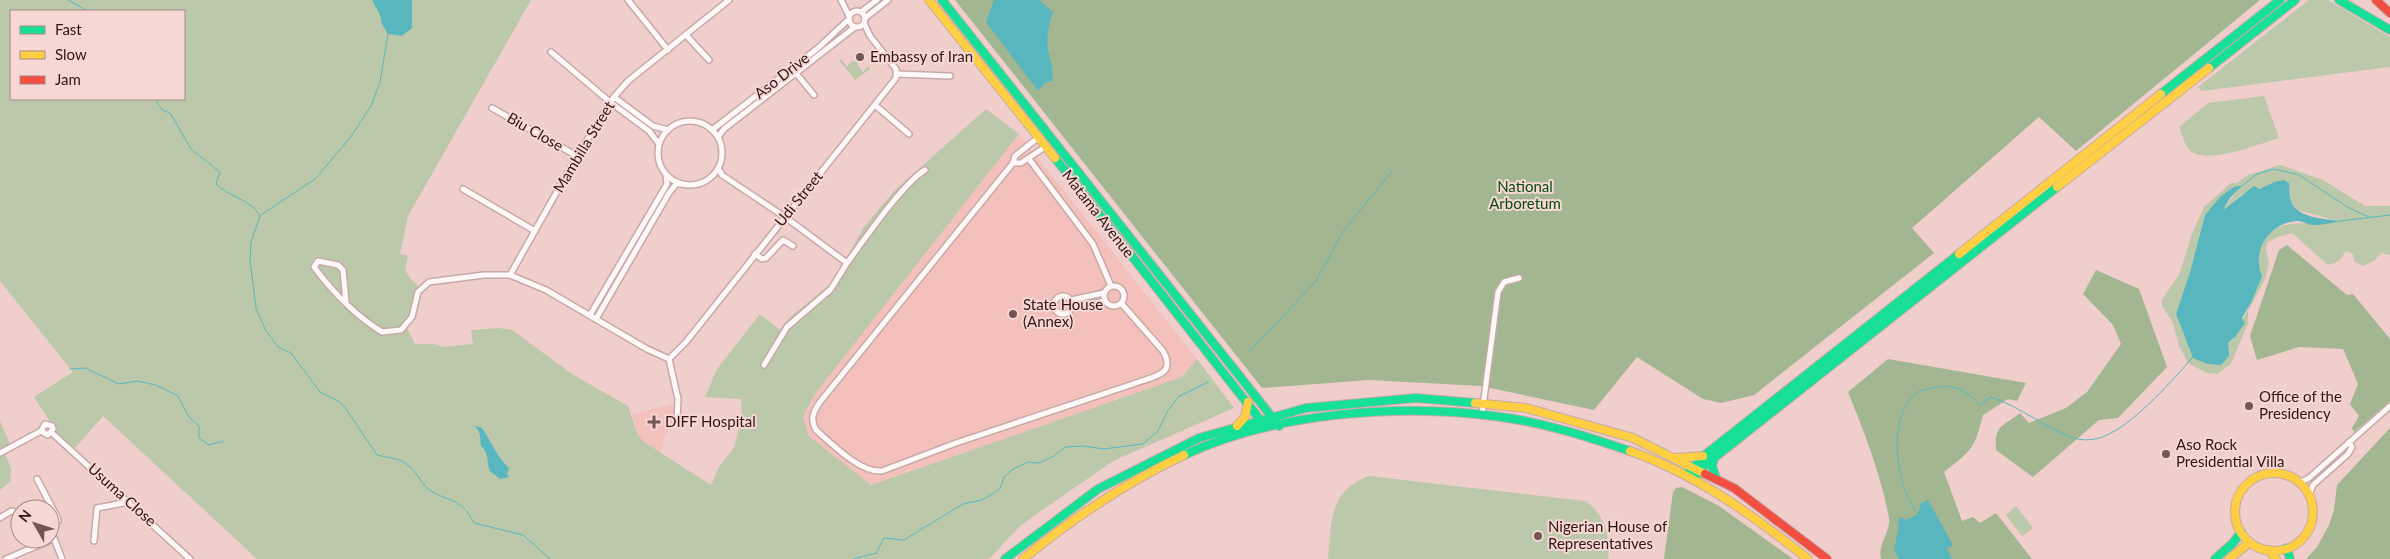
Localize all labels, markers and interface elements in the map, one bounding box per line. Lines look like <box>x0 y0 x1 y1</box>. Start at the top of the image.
legend <box>10 10 185 100</box>
text: Fast <box>55 20 82 38</box>
text: Slow <box>55 45 87 63</box>
place label: Embassy of Iran <box>870 47 973 65</box>
street label: Aso Drive <box>750 48 812 102</box>
marker: Embassy of Iran <box>854 51 866 63</box>
text: Jam <box>55 70 81 88</box>
street label: Mambilla Street <box>549 97 618 195</box>
street label: Biu Close <box>504 108 567 154</box>
street label: Matama Avenue <box>1059 166 1139 261</box>
street label: Udi Street <box>770 167 826 230</box>
park label: National Arboretum <box>1489 177 1561 212</box>
place label: State House (Annex) <box>1023 295 1103 330</box>
marker: State House (Annex) <box>1007 308 1019 320</box>
place label: Office of the Presidency <box>2259 387 2342 422</box>
marker: Office of the Presidency <box>2243 400 2255 412</box>
place label: DIFF Hospital <box>665 412 756 430</box>
marker: DIFF Hospital <box>647 415 661 429</box>
place label: Aso Rock Presidential Villa <box>2176 435 2284 470</box>
marker: Aso Rock Presidential Villa <box>2160 448 2172 460</box>
street label: Usuma Close <box>85 459 161 530</box>
north arrow <box>10 499 60 549</box>
text: N <box>15 506 35 525</box>
place label: Nigerian House of Representatives <box>1548 517 1668 552</box>
marker: Nigerian House of Representatives <box>1532 530 1544 542</box>

